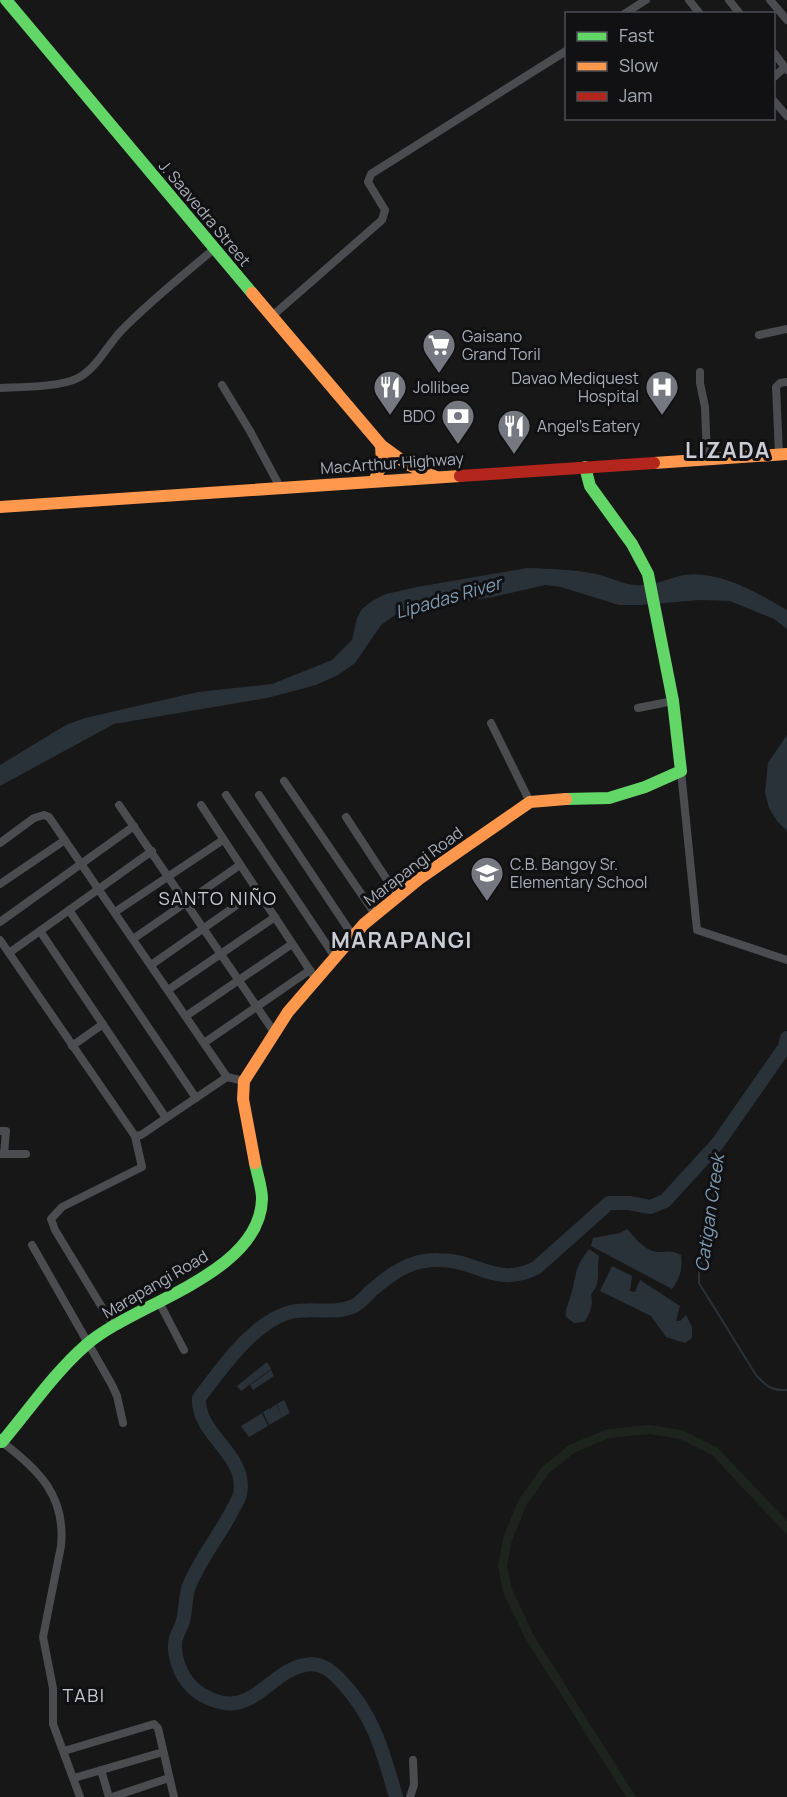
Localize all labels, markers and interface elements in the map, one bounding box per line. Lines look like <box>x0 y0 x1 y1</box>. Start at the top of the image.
legend <box>565 12 775 120</box>
text: Fast <box>619 23 654 47</box>
text: Slow <box>619 53 659 77</box>
text: Jam <box>619 83 653 107</box>
street label: J. Saavedra Street <box>154 155 256 271</box>
place label: Gaisano Grand Toril <box>462 325 541 365</box>
supermarket icon: Gaisano Grand Toril <box>421 327 457 374</box>
place label: Davao Mediquest Hospital <box>511 367 639 407</box>
restaurant icon: Jollibee <box>372 369 408 416</box>
hospital icon: Davao Mediquest Hospital <box>644 369 680 416</box>
place label: Jollibee <box>413 376 469 398</box>
bank icon: BDO <box>440 398 476 445</box>
place label: BDO <box>403 405 435 427</box>
restaurant icon: Angel's Eatery <box>496 408 532 455</box>
place label: Angel's Eatery <box>537 415 641 437</box>
district label: LIZADA <box>685 435 771 465</box>
street label: MacArthur Highway <box>320 447 465 479</box>
water label: Lipadas River <box>392 570 506 624</box>
street label: Marapangi Road <box>359 821 467 911</box>
place label: C.B. Bangoy Sr. Elementary School <box>510 853 648 893</box>
school or university icon: C.B. Bangoy Sr. Elementary School <box>469 855 505 902</box>
district label: SANTO NIÑO <box>158 886 278 910</box>
district label: MARAPANGI <box>331 925 473 955</box>
water label: Catigan Creek <box>689 1150 730 1273</box>
street label: Marapangi Road <box>98 1245 212 1323</box>
district label: TABI <box>62 1683 106 1707</box>

